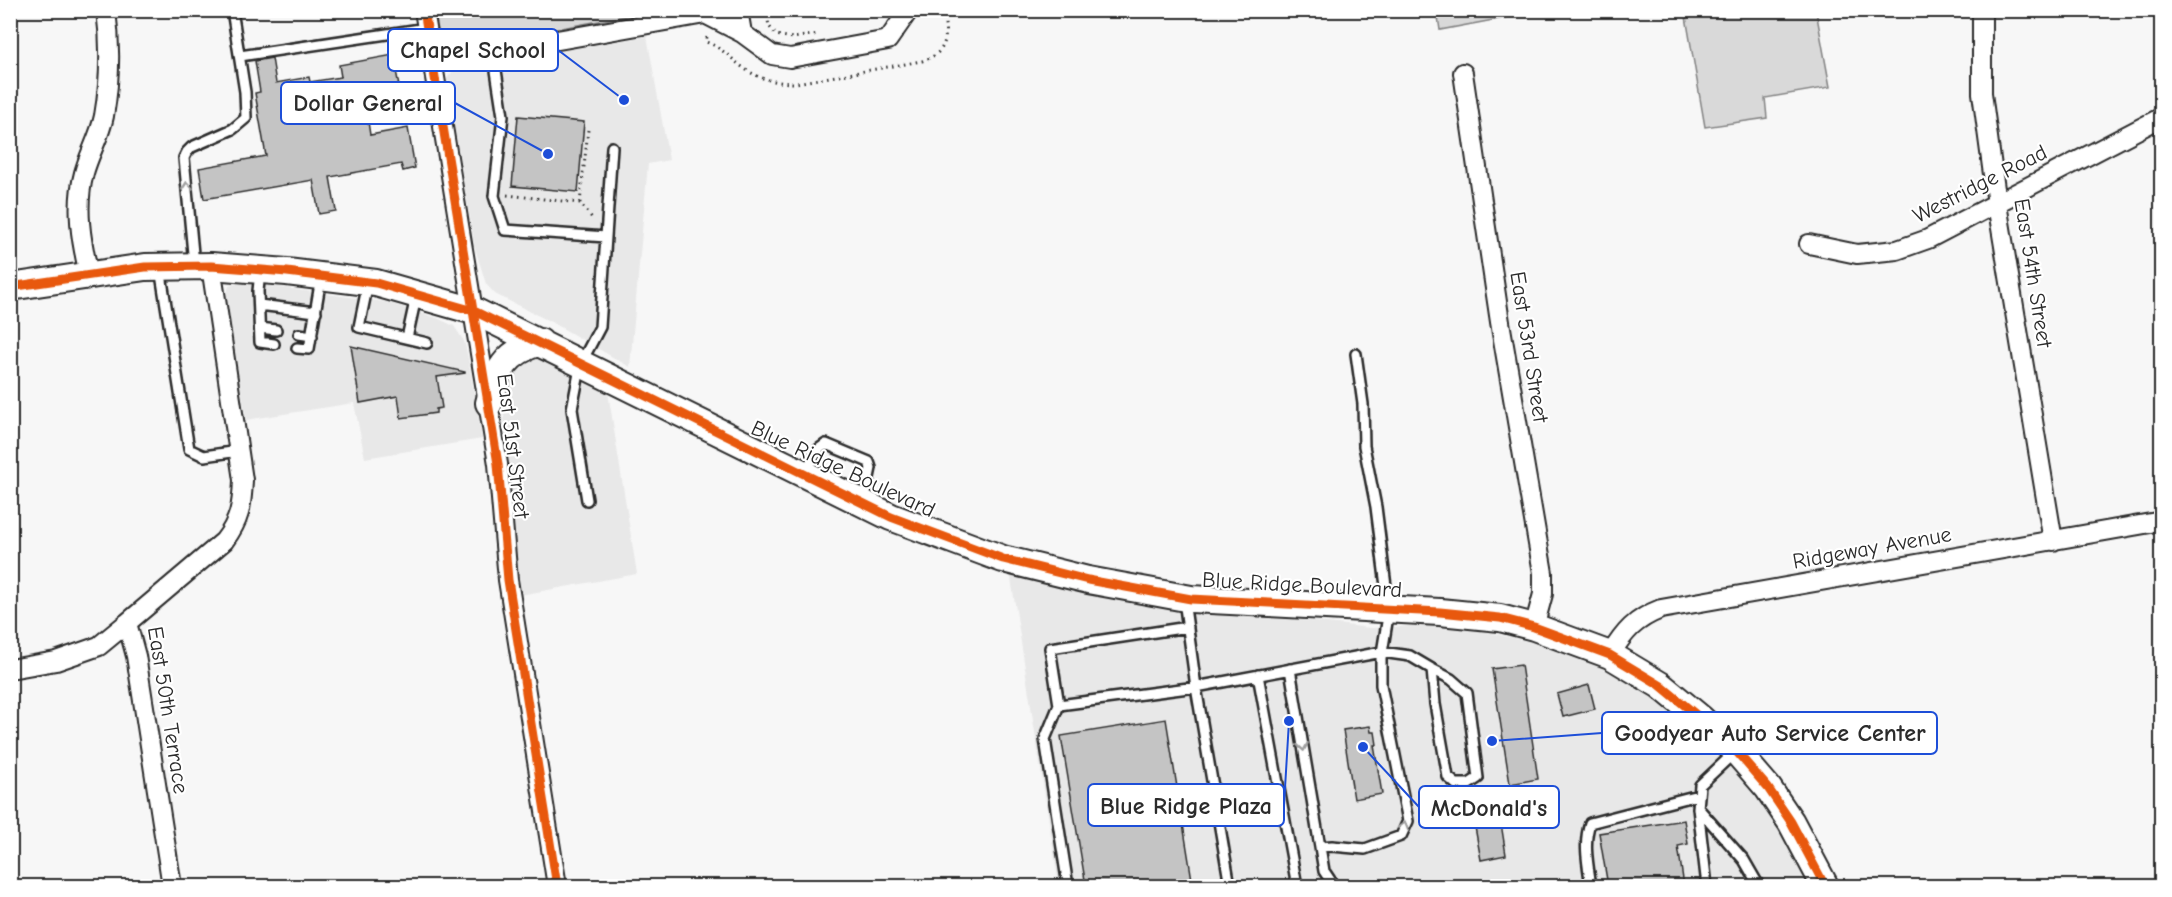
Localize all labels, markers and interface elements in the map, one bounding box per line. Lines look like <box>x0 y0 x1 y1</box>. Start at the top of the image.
callout: Chapel School <box>388 29 558 71</box>
text: Chapel School <box>400 36 546 64</box>
callout: Dollar General <box>281 82 455 124</box>
text: Dollar General <box>293 89 443 117</box>
street label: Westridge Road <box>1909 139 2051 229</box>
one-way arrow <box>181 182 194 191</box>
street label: East 54th Street <box>2008 197 2058 350</box>
street label: East 53rd Street <box>1504 270 1554 425</box>
street label: East 51st Street <box>491 372 535 521</box>
street label: Blue Ridge Boulevard <box>747 415 939 523</box>
street label: Ridgeway Avenue <box>1791 521 1953 575</box>
street label: Blue Ridge Boulevard <box>1201 567 1403 603</box>
street label: East 50th Terrace <box>142 625 194 795</box>
callout: Goodyear Auto Service Center <box>1602 712 1937 754</box>
text: Goodyear Auto Service Center <box>1614 719 1926 747</box>
one-way arrow <box>1297 743 1309 752</box>
callout: Blue Ridge Plaza <box>1088 784 1284 826</box>
callout: McDonald's <box>1419 786 1559 828</box>
text: Blue Ridge Plaza <box>1100 792 1272 820</box>
text: McDonald's <box>1431 794 1547 822</box>
one-way arrow <box>1397 822 1409 832</box>

